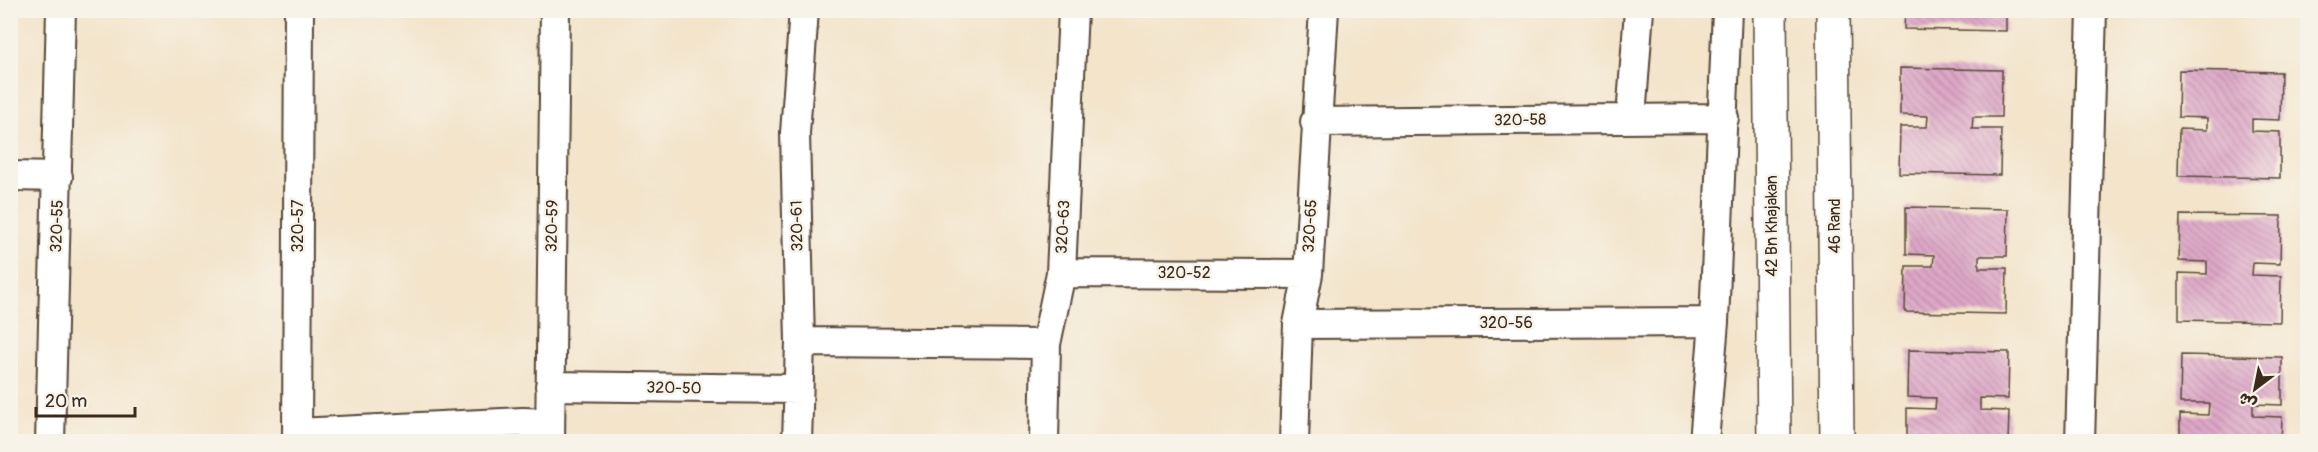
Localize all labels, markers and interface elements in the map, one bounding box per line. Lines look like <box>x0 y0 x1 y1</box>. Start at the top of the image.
street label: 320-58 <box>1494 110 1546 130</box>
street label: 42 Bn Khajakan <box>1762 175 1782 277</box>
street label: 46 Rand <box>1825 198 1845 254</box>
street label: 320-55 <box>46 199 68 253</box>
street label: 320-57 <box>288 199 308 252</box>
street label: 320-65 <box>1299 199 1321 253</box>
street label: 320-59 <box>542 200 562 252</box>
street label: 320-61 <box>787 200 807 252</box>
street label: 320-63 <box>1052 200 1074 254</box>
street label: 320-52 <box>1157 263 1211 283</box>
street label: 320-56 <box>1479 313 1533 333</box>
north arrow <box>2225 359 2285 419</box>
street label: 320-50 <box>646 378 702 398</box>
scale bar <box>36 380 135 418</box>
text: ش <box>2235 388 2260 414</box>
text: 20 m <box>45 390 87 413</box>

